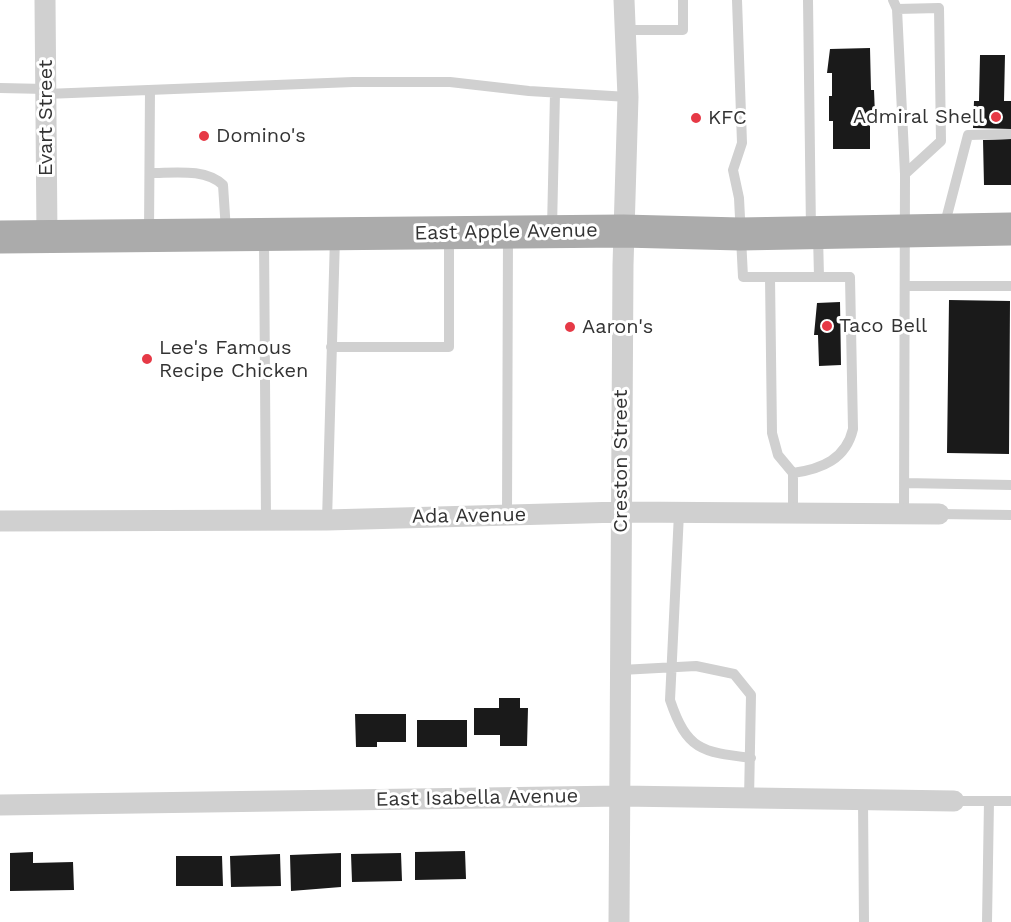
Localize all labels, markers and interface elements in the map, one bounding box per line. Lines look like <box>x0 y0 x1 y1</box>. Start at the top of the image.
street label: Evart Street <box>34 60 58 176</box>
place label: Admiral Shell <box>853 105 984 129</box>
place label: KFC <box>708 106 747 130</box>
marker: Admiral Shell <box>989 110 1003 124</box>
marker: KFC <box>689 111 703 125</box>
place label: Domino's <box>216 124 306 148</box>
marker: Domino's <box>197 129 211 143</box>
street label: East Apple Avenue <box>414 218 598 246</box>
place label: Taco Bell <box>839 314 927 338</box>
place label: Aaron's <box>582 315 653 339</box>
marker: Taco Bell <box>820 319 834 333</box>
marker: Aaron's <box>563 320 577 334</box>
place label: Lee's Famous Recipe Chicken <box>159 336 308 383</box>
marker: Lee's Famous Recipe Chicken <box>140 352 154 366</box>
street label: Creston Street <box>609 389 633 533</box>
street label: Ada Avenue <box>412 503 526 529</box>
street label: East Isabella Avenue <box>375 784 579 812</box>

